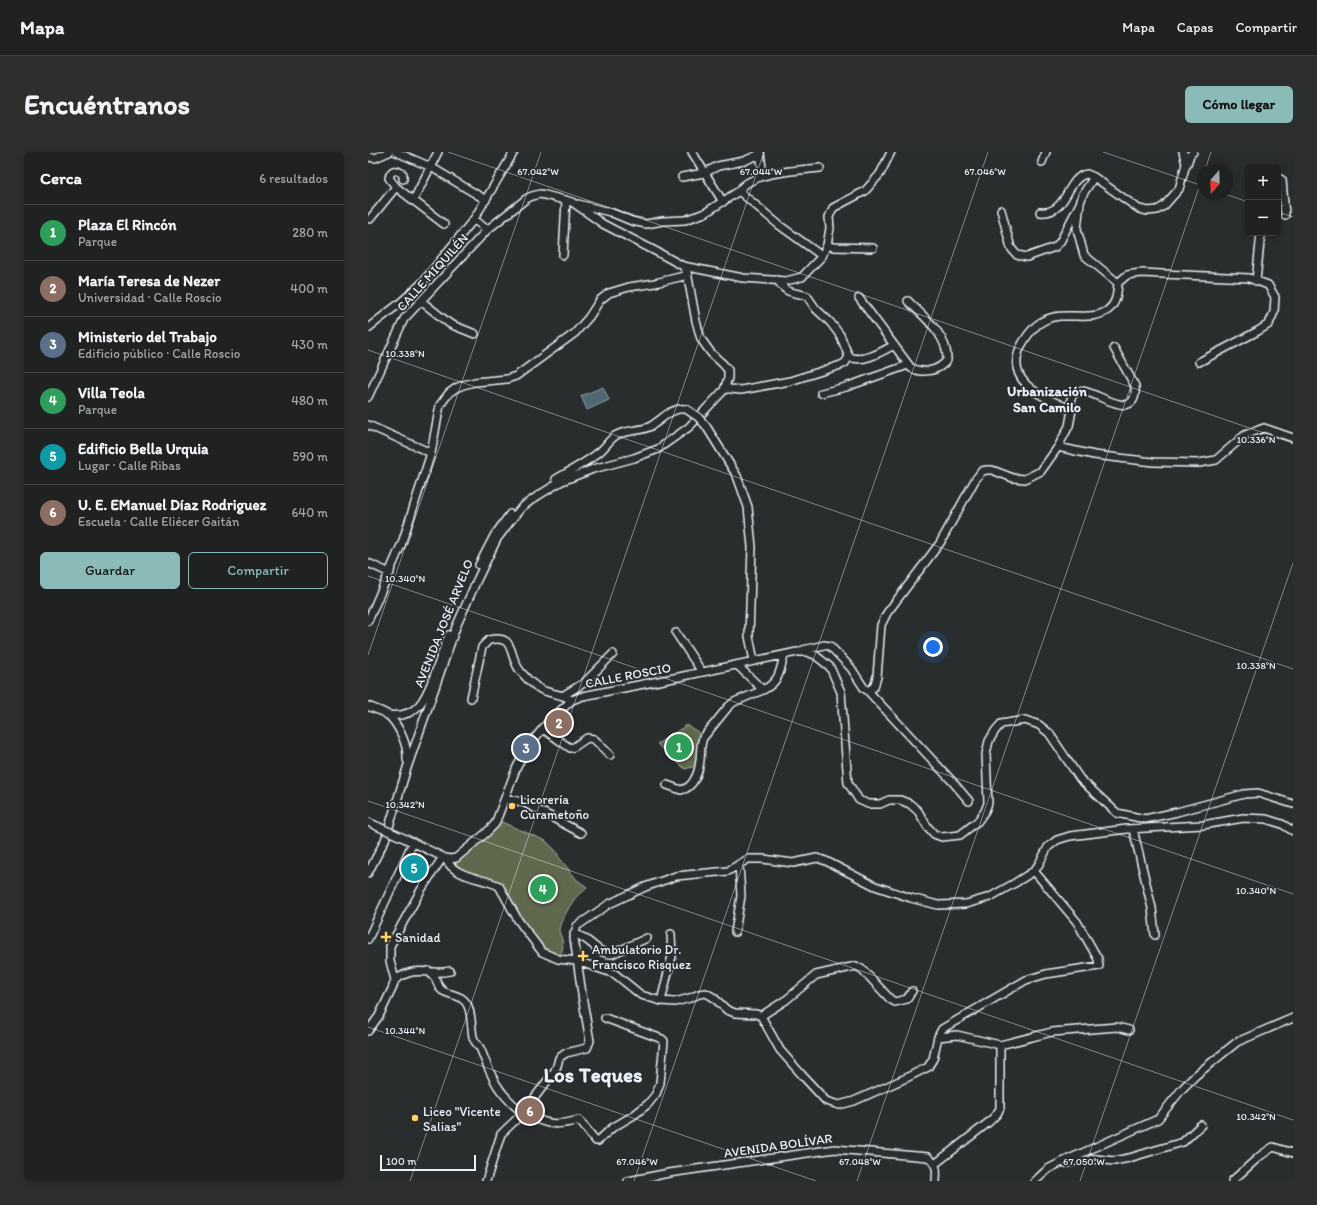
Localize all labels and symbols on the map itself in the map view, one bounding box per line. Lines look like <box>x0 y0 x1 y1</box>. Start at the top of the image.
north arrow <box>1197 164 1233 200</box>
text: 67.042°W <box>517 165 559 178</box>
text: 67.044°W <box>740 165 783 178</box>
text: 67.046°W <box>964 165 1006 178</box>
street label: CALLE MIQUILÉN <box>394 231 471 314</box>
text: 10.338°N <box>385 347 425 360</box>
district label: Urbanización San Camilo <box>1007 383 1087 416</box>
text: 10.336°N <box>1236 433 1276 446</box>
street label: AVENIDA JOSÉ ARVELO <box>411 557 476 689</box>
text: 10.340°N <box>385 572 426 585</box>
your location <box>923 637 943 657</box>
text: 10.338°N <box>1236 659 1276 672</box>
street label: CALLE ROSCIO <box>584 660 672 691</box>
pin: 2 <box>546 708 572 738</box>
pin: 1 <box>666 732 692 762</box>
pin: 3 <box>513 733 539 763</box>
place label: Licorería Curametoño <box>520 792 590 822</box>
text: 10.342°N <box>385 798 425 811</box>
marker: Licorería Curametoño <box>507 801 517 811</box>
pin: 5 <box>401 853 427 883</box>
pin: 4 <box>530 874 556 904</box>
text: 10.340°N <box>1236 884 1277 897</box>
place label: Sanidad <box>395 930 441 945</box>
marker: Sanidad <box>380 931 392 943</box>
place label: Ambulatorio Dr. Francisco Risquez <box>592 942 691 972</box>
marker: Ambulatorio Dr. Francisco Risquez <box>577 950 589 962</box>
text: 10.344°N <box>385 1024 425 1037</box>
district label: Los Teques <box>543 1062 643 1088</box>
pin: 6 <box>517 1096 543 1126</box>
place label: Liceo "Vicente Salias" <box>423 1104 501 1134</box>
text: 10.342°N <box>1236 1110 1276 1123</box>
marker: Liceo "Vicente Salias" <box>410 1113 420 1123</box>
street label: AVENIDA BOLÍVAR <box>723 1130 833 1161</box>
scale bar <box>380 1153 476 1172</box>
text: 67.046°W <box>616 1155 658 1168</box>
text: 67.048°W <box>839 1155 881 1168</box>
text: 67.050°W <box>1063 1155 1105 1168</box>

